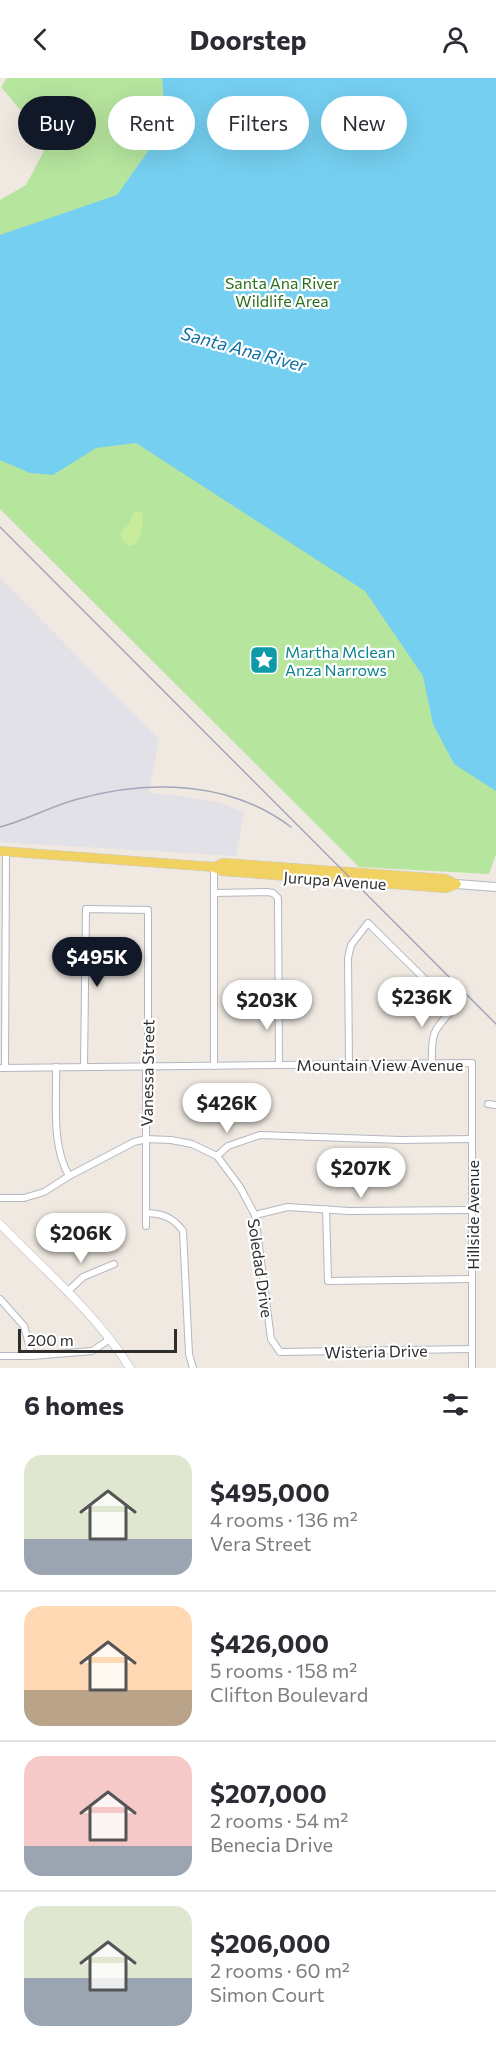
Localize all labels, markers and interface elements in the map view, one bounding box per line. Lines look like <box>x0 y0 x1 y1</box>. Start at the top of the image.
icon: back <box>24 23 57 56</box>
text: Doorstep <box>190 23 306 56</box>
icon: person <box>439 23 472 56</box>
chip: Buy <box>18 96 96 150</box>
chip: Rent <box>108 96 195 150</box>
chip: Filters <box>207 96 309 150</box>
chip: New <box>321 96 407 150</box>
park label: Santa Ana River Wildlife Area <box>225 273 340 310</box>
water label: Santa Ana River <box>179 322 310 376</box>
place label: Martha Mclean Anza Narrows <box>285 642 395 679</box>
place icon: Martha Mclean Anza Narrows <box>248 644 280 676</box>
street label: Jurupa Avenue <box>283 867 387 893</box>
pin: $495K <box>55 937 139 988</box>
text: $495K <box>66 944 128 968</box>
pin: $236K <box>380 977 464 1028</box>
pin: $203K <box>225 980 309 1031</box>
text: $236K <box>392 984 452 1008</box>
text: $203K <box>236 987 298 1011</box>
street label: Vanessa Street <box>137 1019 157 1127</box>
street label: Mountain View Avenue <box>297 1055 463 1074</box>
pin: $426K <box>185 1083 269 1134</box>
text: $426K <box>196 1090 258 1114</box>
pin: $207K <box>319 1148 403 1199</box>
text: $207K <box>331 1155 391 1179</box>
street label: Hillside Avenue <box>463 1160 482 1270</box>
pin: $206K <box>39 1213 123 1264</box>
street label: Soledad Drive <box>245 1217 277 1319</box>
text: $206K <box>50 1220 112 1244</box>
scale bar <box>18 1326 177 1354</box>
text: 200 m <box>27 1330 74 1349</box>
street label: Wisteria Drive <box>324 1341 428 1361</box>
icon: filters <box>439 1388 472 1421</box>
text: 6 homes <box>24 1389 124 1420</box>
text: $495,000 <box>210 1476 330 1507</box>
icon: home <box>72 1479 144 1551</box>
text: 4 rooms · 136 m² <box>210 1507 358 1531</box>
text: Vera Street <box>210 1531 312 1555</box>
text: $426,000 <box>210 1627 329 1658</box>
icon: home <box>72 1630 144 1702</box>
text: 5 rooms · 158 m² <box>210 1658 357 1682</box>
text: Clifton Boulevard <box>210 1682 368 1706</box>
text: $207,000 <box>210 1777 327 1808</box>
icon: home <box>72 1780 144 1852</box>
text: 2 rooms · 54 m² <box>210 1808 348 1832</box>
text: Benecia Drive <box>210 1832 333 1856</box>
text: $206,000 <box>210 1927 331 1958</box>
icon: home <box>72 1930 144 2002</box>
text: 2 rooms · 60 m² <box>210 1958 350 1982</box>
text: Simon Court <box>210 1982 325 2006</box>

